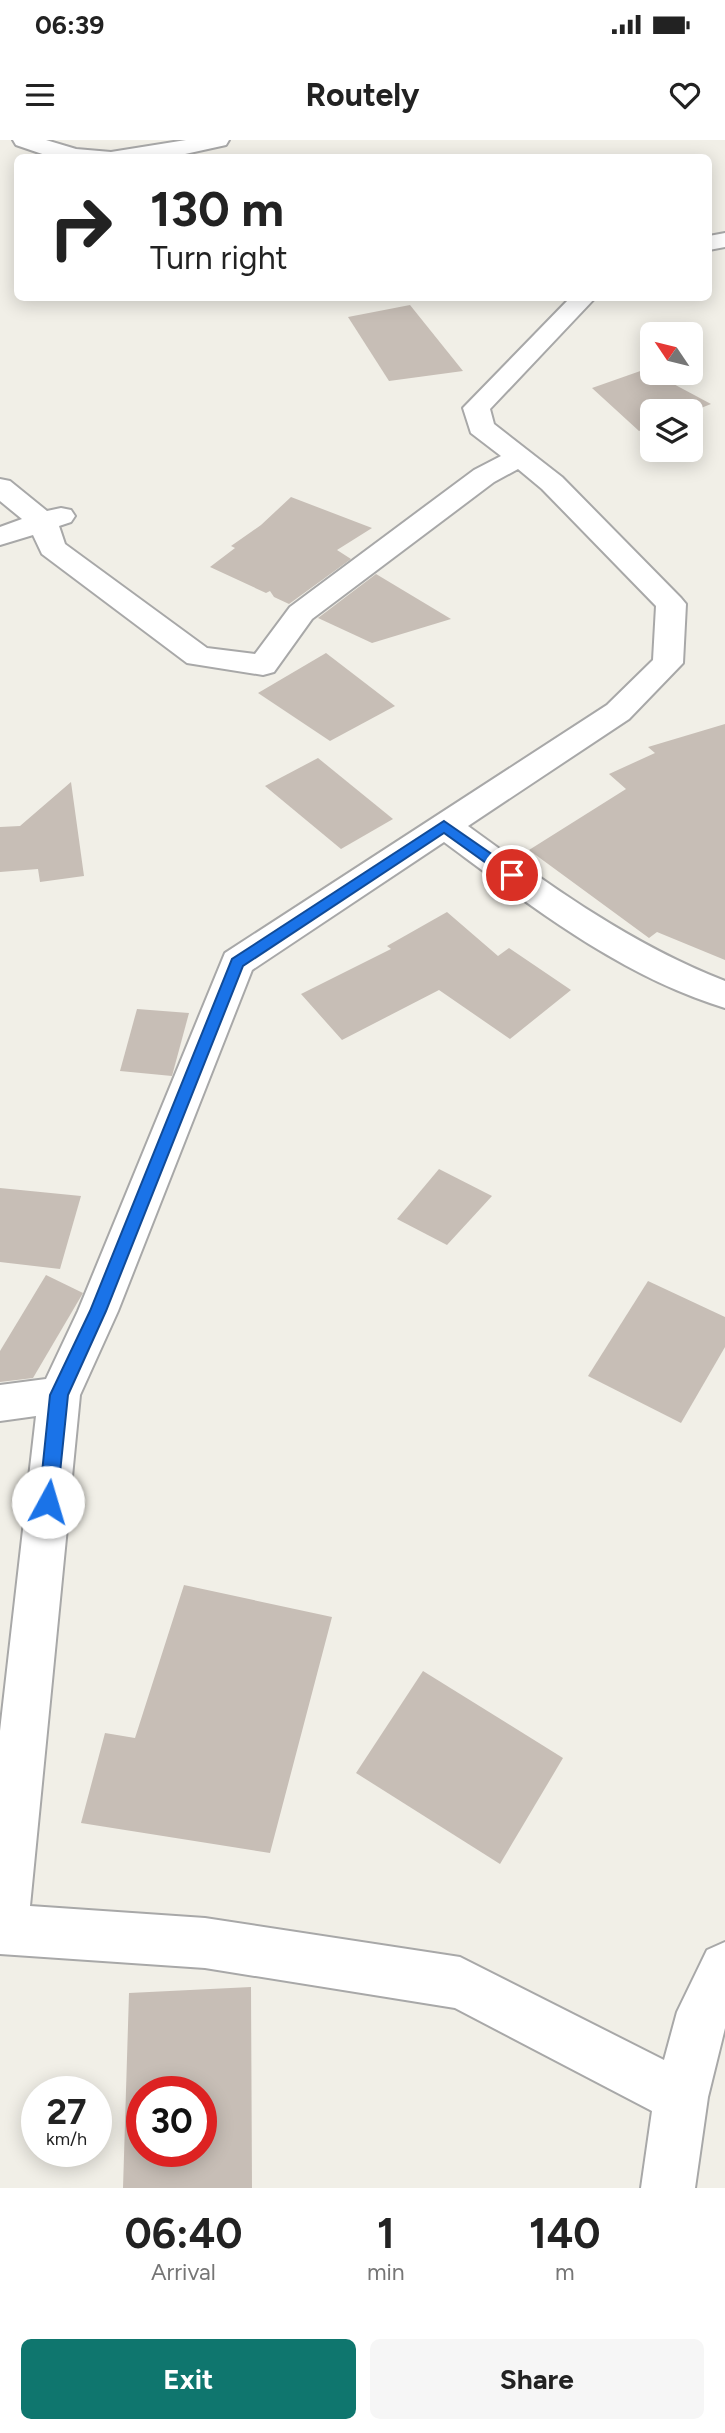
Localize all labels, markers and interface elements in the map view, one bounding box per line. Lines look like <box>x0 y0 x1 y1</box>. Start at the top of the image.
text: 06:39 <box>35 9 104 41</box>
icon: menu <box>21 76 59 114</box>
text: Routely <box>305 76 420 114</box>
icon: heart <box>666 76 704 114</box>
text: 130 m <box>150 179 284 238</box>
icon: right <box>35 182 126 273</box>
text: Turn right <box>150 239 288 277</box>
north arrow <box>640 322 704 385</box>
map controls <box>640 322 703 462</box>
button: layers <box>640 399 703 462</box>
pin <box>482 845 542 905</box>
icon: arrive <box>493 856 531 894</box>
position arrow <box>11 1465 85 1539</box>
speed limit sign: 30 <box>126 2076 217 2167</box>
text: 27 <box>47 2091 86 2133</box>
text: km/h <box>46 2128 87 2150</box>
text: 06:40 <box>124 2208 242 2259</box>
text: 1 <box>377 2208 395 2259</box>
text: 140 <box>529 2208 601 2259</box>
text: Arrival <box>151 2258 216 2286</box>
text: min <box>367 2258 405 2286</box>
text: m <box>555 2258 575 2286</box>
button: Exit <box>21 2339 356 2419</box>
button: Share <box>370 2339 704 2419</box>

